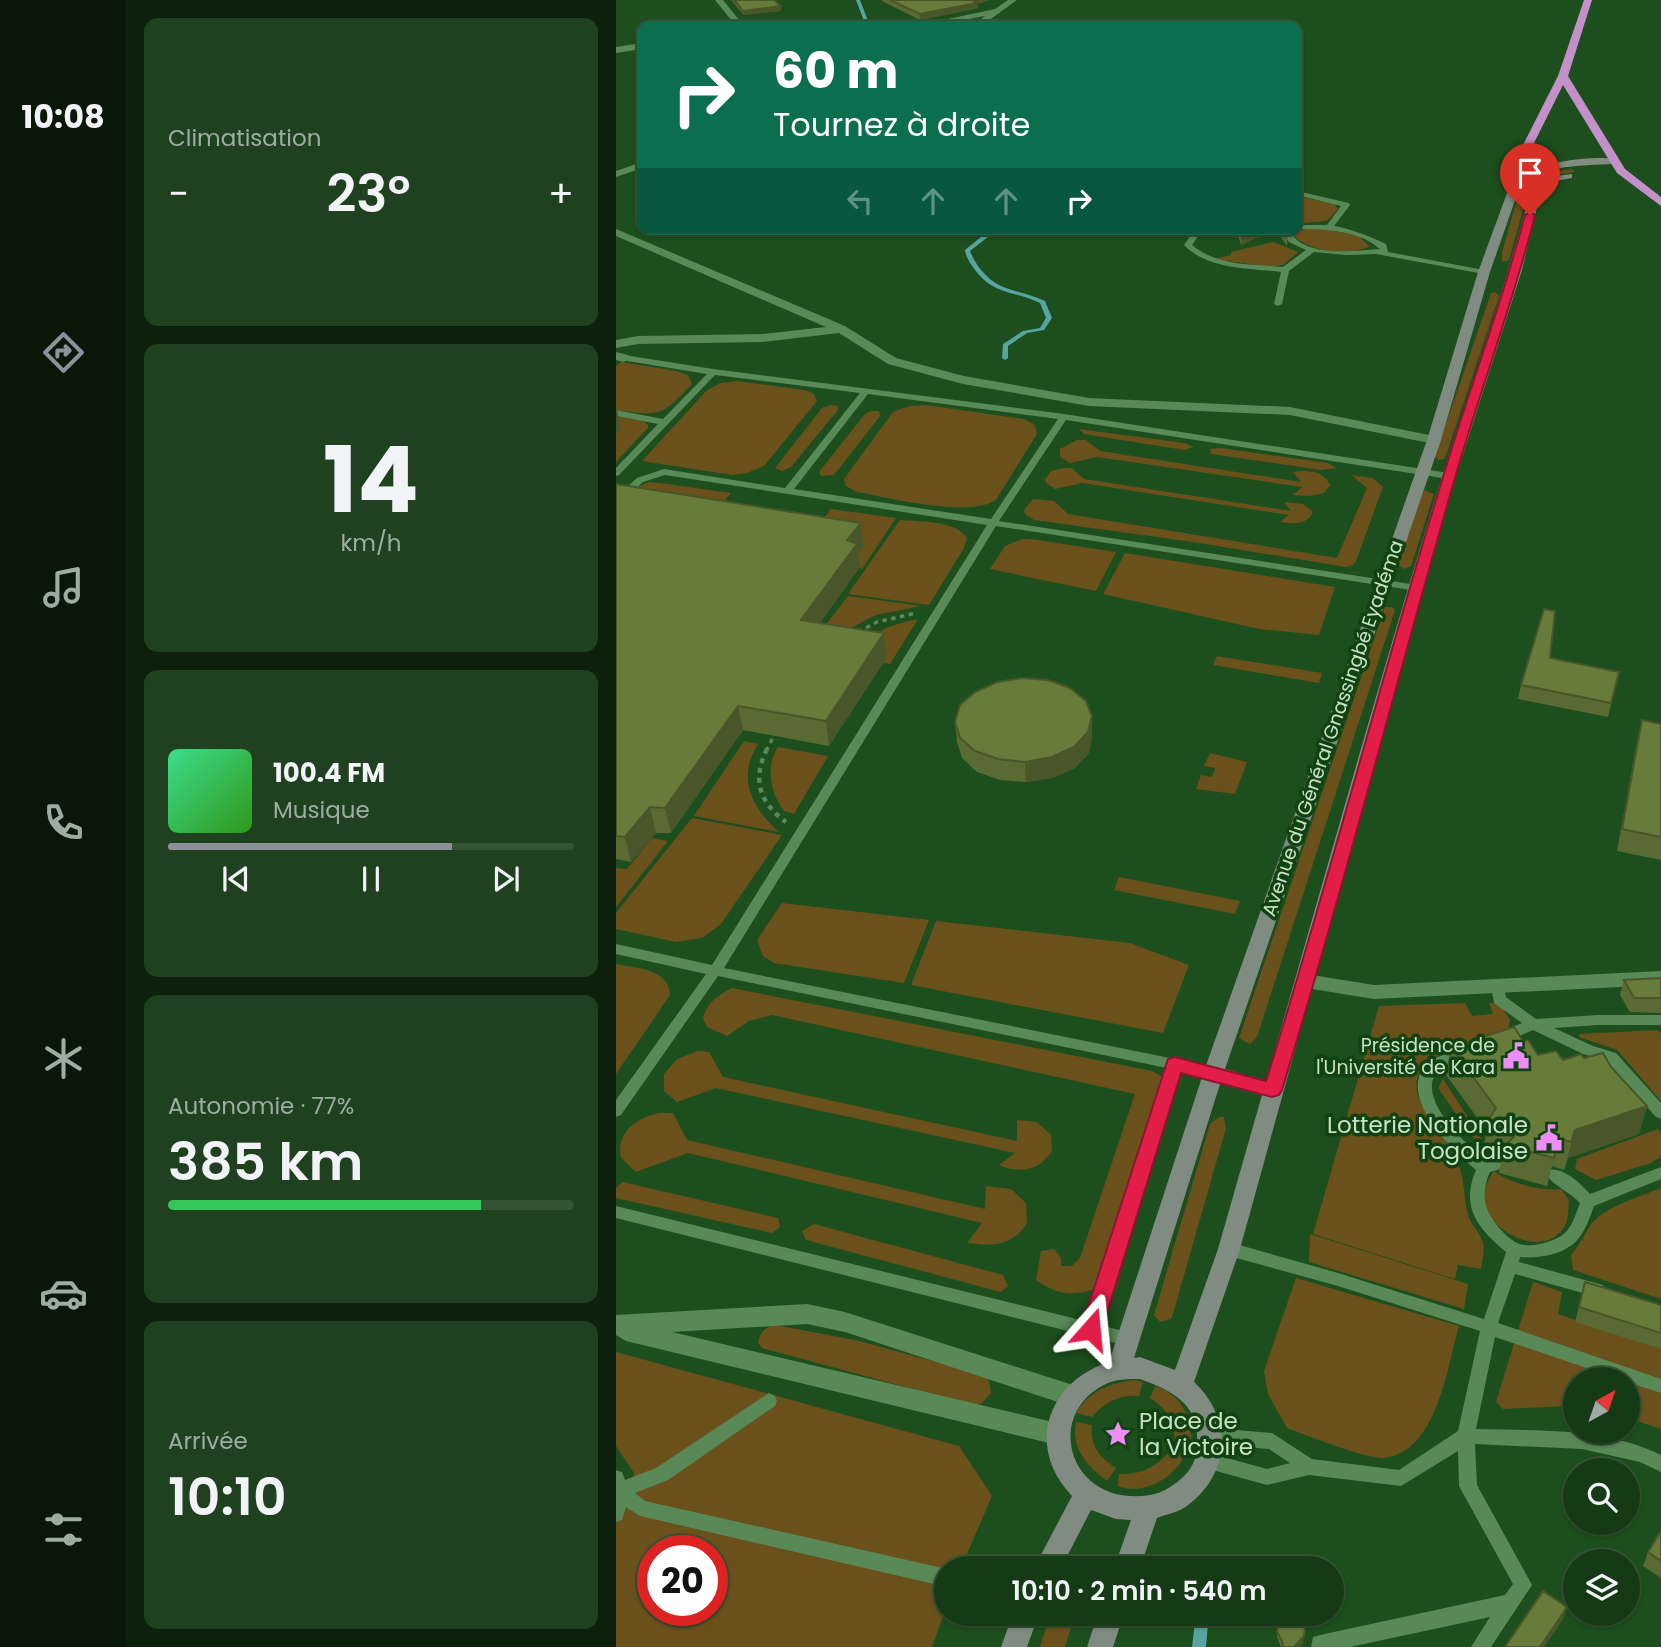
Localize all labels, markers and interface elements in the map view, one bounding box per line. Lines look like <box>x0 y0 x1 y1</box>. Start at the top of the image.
text: 60 m <box>773 37 898 105</box>
icon: right <box>658 49 749 140</box>
text: 10:08 <box>21 94 105 139</box>
text: Tournez à droite <box>773 102 1030 147</box>
text: Climatisation <box>168 122 321 154</box>
pin <box>1500 143 1560 215</box>
icon: arrive <box>1511 154 1549 192</box>
text: 23° <box>326 157 411 230</box>
text: − <box>168 167 189 220</box>
text: + <box>548 167 574 220</box>
icon: left <box>841 182 879 220</box>
icon: ahead <box>914 182 952 220</box>
icon: ahead <box>987 182 1025 220</box>
icon: right <box>1060 182 1098 220</box>
icon: directions <box>39 328 88 377</box>
text: 14 <box>323 416 419 544</box>
text: km/h <box>340 527 402 559</box>
street label: Avenue du Général Gnassingbé Eyadéma <box>1255 537 1410 920</box>
icon: music <box>39 563 88 612</box>
text: 100.4 FM <box>273 755 385 791</box>
text: Musique <box>273 794 370 826</box>
icon: phone <box>39 798 88 847</box>
icon: previous <box>217 860 255 898</box>
icon: pause <box>352 860 390 898</box>
icon: next <box>487 860 525 898</box>
place label: Présidence de l'Université de Kara <box>1316 1032 1495 1081</box>
icon: climate <box>39 1034 88 1083</box>
public building icon: Présidence de l'Université de Kara <box>1501 1041 1531 1071</box>
text: Autonomie · 77% <box>168 1090 354 1122</box>
place label: Lotterie Nationale Togolaise <box>1327 1109 1528 1167</box>
public building icon: Lotterie Nationale Togolaise <box>1534 1123 1564 1153</box>
text: 385 km <box>168 1125 363 1198</box>
icon: car <box>39 1269 88 1318</box>
position arrow <box>1054 1292 1128 1366</box>
north arrow <box>1563 1367 1640 1444</box>
map controls <box>1563 1367 1640 1626</box>
place label: Place de la Victoire <box>1139 1405 1253 1463</box>
place icon: Place de la Victoire <box>1103 1419 1133 1449</box>
text: Arrivée <box>168 1425 248 1457</box>
button: search <box>1563 1458 1640 1535</box>
text: 10:10 <box>168 1460 287 1533</box>
icon: filters <box>39 1505 88 1554</box>
speed limit sign: 20 <box>637 1535 728 1626</box>
button: layers <box>1563 1549 1640 1626</box>
text: 10:10 · 2 min · 540 m <box>1012 1573 1266 1609</box>

